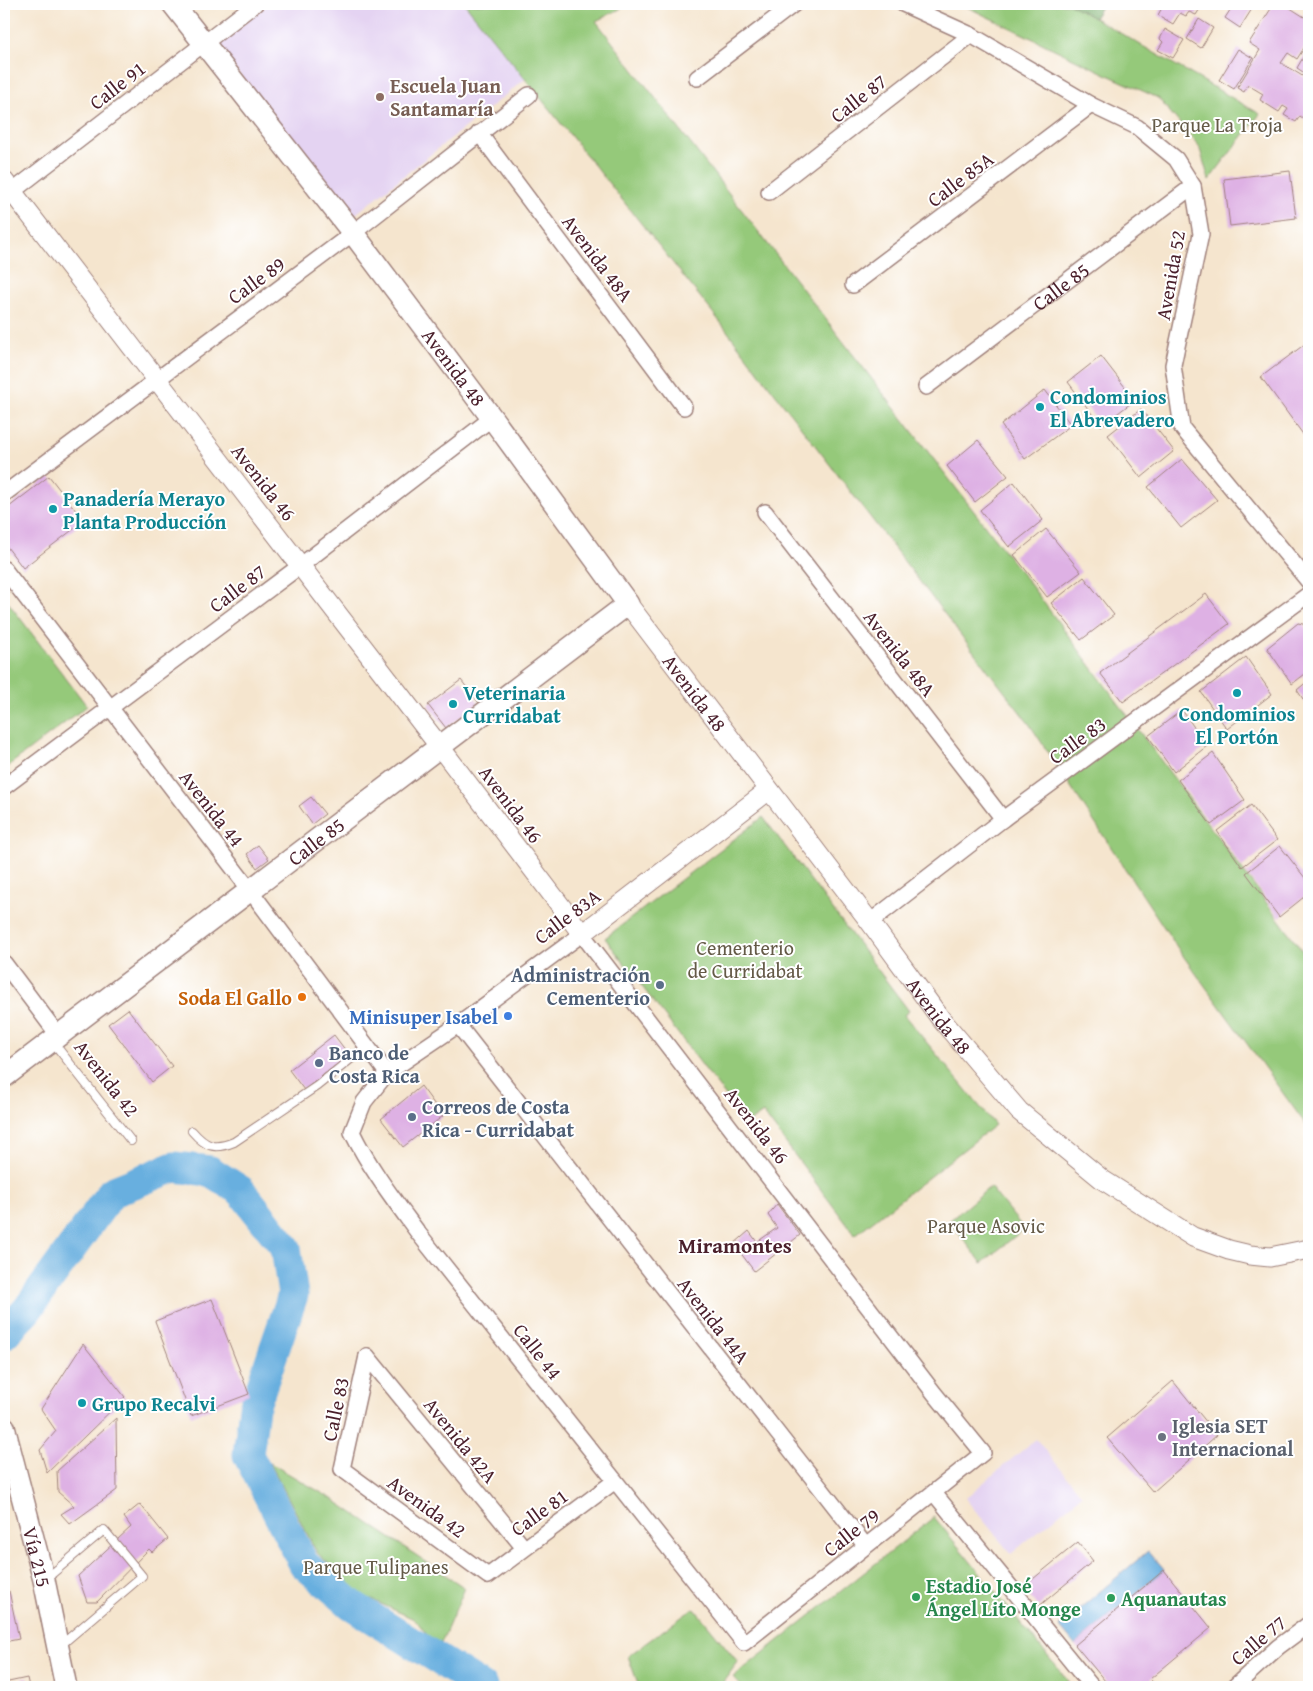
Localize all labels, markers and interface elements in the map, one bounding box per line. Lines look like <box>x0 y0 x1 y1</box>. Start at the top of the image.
street label: Calle 91 <box>83 54 151 116</box>
street label: Calle 87 <box>824 67 892 129</box>
place label: Escuela Juan Santamaría <box>390 71 501 123</box>
marker: Escuela Juan Santamaría <box>374 91 386 103</box>
park label: Parque La Troja <box>1151 110 1283 139</box>
street label: Calle 85A <box>921 144 999 214</box>
street label: Avenida 48A <box>555 208 641 308</box>
street label: Avenida 52 <box>1148 228 1192 322</box>
street label: Calle 89 <box>221 249 291 311</box>
street label: Calle 85 <box>1026 255 1095 317</box>
street label: Avenida 48 <box>415 322 493 412</box>
place label: Condominios El Abrevadero <box>1050 382 1175 434</box>
marker: Condominios El Abrevadero <box>1034 401 1046 413</box>
street label: Avenida 46 <box>225 437 303 527</box>
place label: Panadería Merayo Planta Producción <box>63 484 227 536</box>
marker: Panadería Merayo Planta Producción <box>47 503 59 515</box>
street label: Calle 87 <box>202 557 272 619</box>
street label: Avenida 48A <box>857 604 943 702</box>
street label: Avenida 48 <box>656 647 734 737</box>
place label: Veterinaria Curridabat <box>463 678 566 730</box>
marker: Condominios El Portón <box>1231 687 1243 699</box>
marker: Veterinaria Curridabat <box>447 698 459 710</box>
place label: Condominios El Portón <box>1179 699 1295 751</box>
street label: Calle 83 <box>1042 709 1112 771</box>
street label: Avenida 46 <box>472 759 550 849</box>
street label: Avenida 44 <box>173 763 251 853</box>
street label: Calle 85 <box>281 810 350 872</box>
street label: Calle 83A <box>528 881 606 951</box>
park label: Cementerio de Curridabat <box>687 933 803 985</box>
place label: Administración Cementerio <box>511 960 650 1012</box>
street label: Avenida 48 <box>900 971 979 1060</box>
marker: Administración Cementerio <box>654 979 666 991</box>
place label: Soda El Gallo <box>178 983 292 1012</box>
marker: Soda El Gallo <box>296 991 308 1003</box>
place label: Minisuper Isabel <box>349 1002 498 1031</box>
marker: Minisuper Isabel <box>502 1010 514 1022</box>
street label: Avenida 42 <box>68 1033 146 1123</box>
place label: Banco de Costa Rica <box>329 1038 421 1090</box>
marker: Banco de Costa Rica <box>313 1057 325 1069</box>
street label: Avenida 46 <box>718 1080 796 1170</box>
place label: Correos de Costa Rica - Curridabat <box>422 1092 574 1144</box>
marker: Correos de Costa Rica - Curridabat <box>406 1111 418 1123</box>
park label: Parque Asovic <box>927 1211 1045 1240</box>
district label: Miramontes <box>678 1230 792 1261</box>
street label: Avenida 44A <box>671 1271 757 1369</box>
street label: Calle 44 <box>507 1317 569 1385</box>
street label: Calle 83 <box>314 1374 356 1444</box>
place label: Grupo Recalvi <box>92 1389 216 1418</box>
street label: Avenida 42A <box>417 1391 505 1489</box>
marker: Grupo Recalvi <box>76 1397 88 1409</box>
place label: Iglesia SET Internacional <box>1172 1411 1294 1463</box>
marker: Iglesia SET Internacional <box>1156 1431 1168 1443</box>
street label: Avenida 42 <box>382 1468 472 1544</box>
street label: Calle 81 <box>504 1481 574 1543</box>
street label: Calle 79 <box>817 1501 885 1563</box>
street label: Vía 215 <box>16 1523 60 1589</box>
park label: Parque Tulipanes <box>303 1552 449 1581</box>
place label: Estadio José Ángel Lito Monge <box>926 1571 1081 1623</box>
place label: Aquanautas <box>1121 1584 1227 1613</box>
marker: Estadio José Ángel Lito Monge <box>910 1591 922 1603</box>
marker: Aquanautas <box>1105 1592 1117 1604</box>
street label: Calle 77 <box>1224 1608 1292 1672</box>

